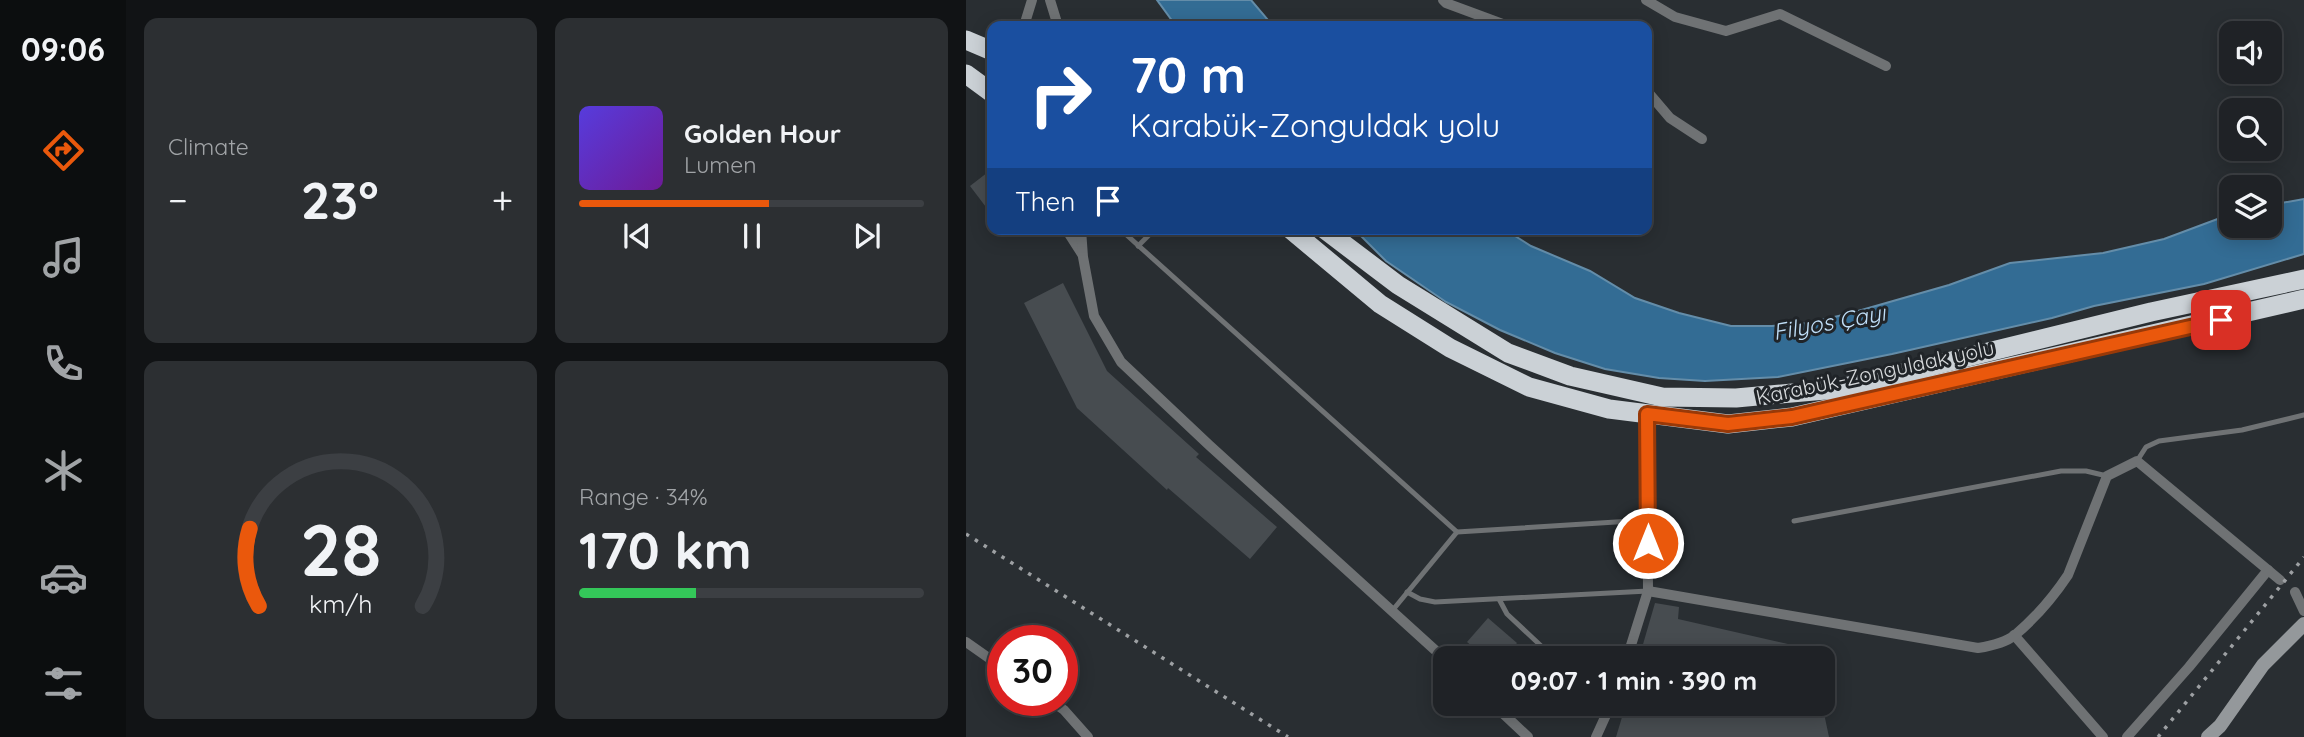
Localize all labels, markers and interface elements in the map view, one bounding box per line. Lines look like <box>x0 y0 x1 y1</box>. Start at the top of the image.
map controls <box>2219 21 2282 238</box>
button: sound <box>2219 21 2282 84</box>
text: 09:06 <box>21 29 105 69</box>
text: 70 m <box>1130 44 1246 105</box>
icon: right <box>1015 49 1106 140</box>
button: search <box>2219 98 2282 161</box>
text: Karabük-Zonguldak yolu <box>1130 105 1500 145</box>
text: Golden Hour <box>684 117 841 150</box>
icon: directions <box>39 126 88 175</box>
text: Climate <box>168 132 249 161</box>
text: Lumen <box>684 150 757 179</box>
text: 23° <box>301 167 379 232</box>
button: layers <box>2219 175 2282 238</box>
text: − <box>168 176 188 224</box>
text: + <box>492 176 513 224</box>
icon: arrive <box>1089 182 1127 220</box>
text: Then <box>1015 185 1075 218</box>
icon: previous <box>618 217 656 255</box>
icon: pause <box>733 217 771 255</box>
icon: next <box>848 217 886 255</box>
icon: music <box>39 233 88 282</box>
pin <box>2191 290 2251 350</box>
water label: Filyos Çayı <box>1770 297 1890 346</box>
icon: arrive <box>2202 301 2240 339</box>
street label: Karabük-Zonguldak yolu <box>1753 334 1997 410</box>
icon: phone <box>39 339 88 388</box>
icon: climate <box>39 446 88 495</box>
text: Range · 34% <box>579 482 708 511</box>
text: 28 <box>300 503 381 594</box>
position arrow <box>1611 506 1685 580</box>
text: 170 km <box>579 517 752 582</box>
icon: car <box>39 553 88 602</box>
text: km/h <box>309 588 372 619</box>
speed limit sign: 30 <box>987 625 1078 716</box>
icon: filters <box>39 659 88 708</box>
text: 09:07 · 1 min · 390 m <box>1511 664 1757 697</box>

